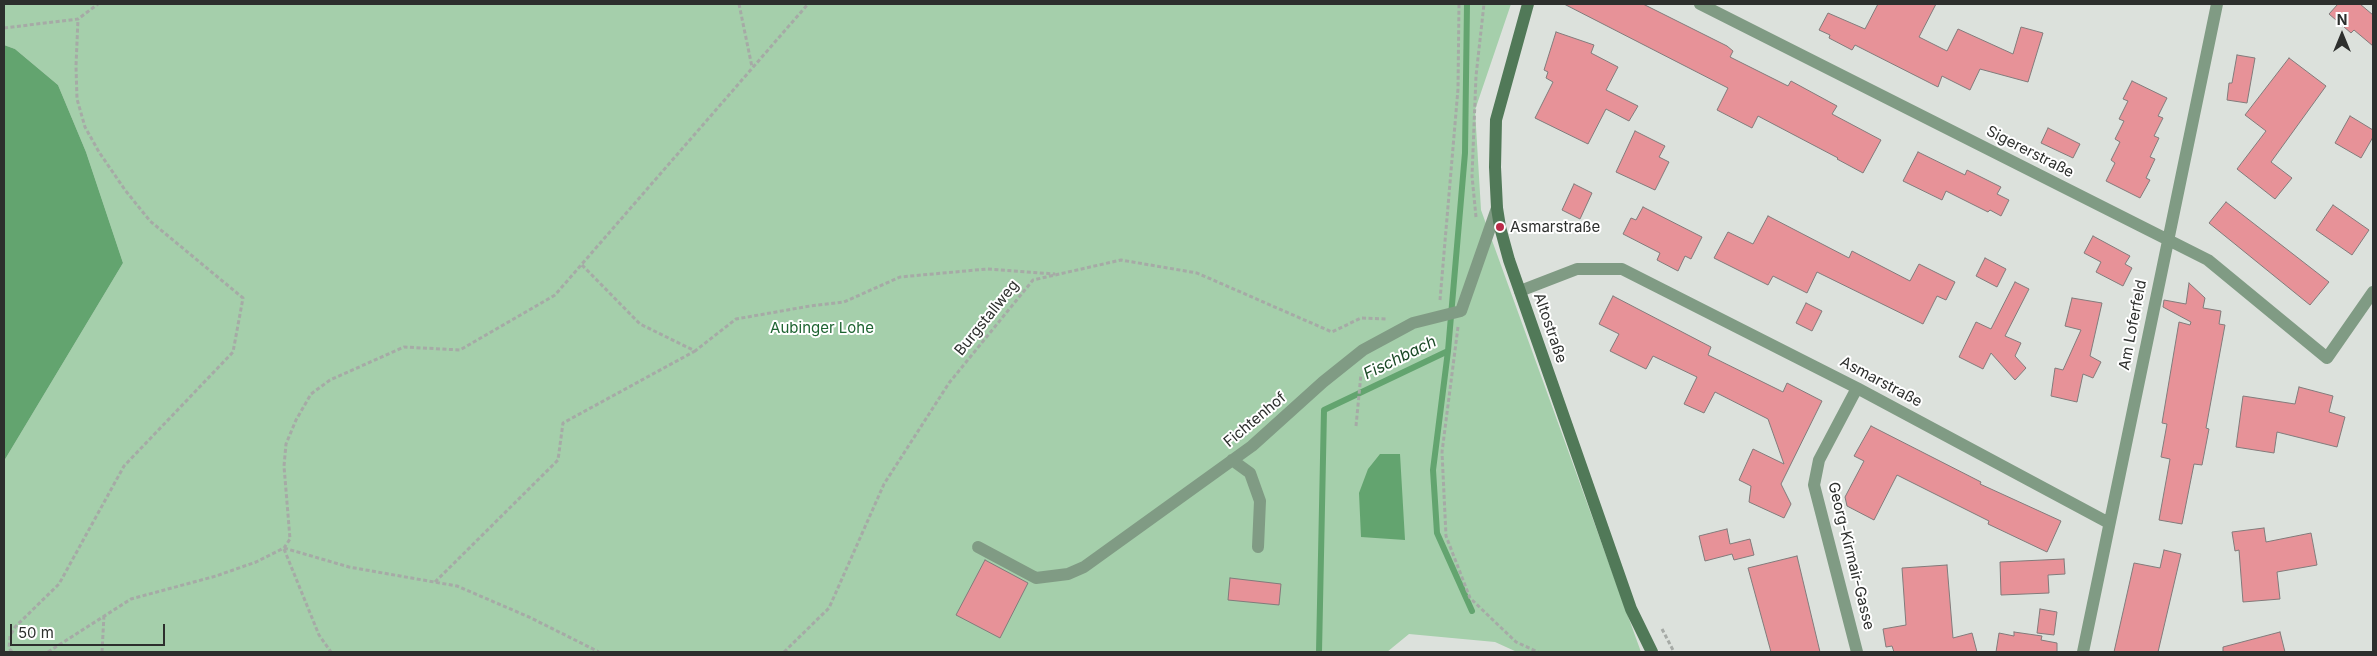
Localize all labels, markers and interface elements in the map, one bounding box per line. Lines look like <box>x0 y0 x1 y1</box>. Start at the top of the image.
north arrow <box>2317 10 2367 60</box>
text: N <box>2337 11 2347 28</box>
street label: Sigererstraße <box>1983 122 2077 182</box>
place label: Asmarstraße <box>1510 218 1600 236</box>
marker: Asmarstraße <box>1494 221 1506 233</box>
street label: Burgstallweg <box>951 277 1023 359</box>
street label: Am Loferfeld <box>2115 278 2151 372</box>
street label: Altostraße <box>1530 291 1570 365</box>
park label: Aubinger Lohe <box>770 319 874 337</box>
water label: Fischbach <box>1360 332 1440 384</box>
street label: Asmarstraße <box>1837 353 1925 411</box>
street label: Fichtenhof <box>1220 389 1290 451</box>
street label: Georg-Kirmair-Gasse <box>1824 480 1878 632</box>
scale bar <box>12 614 168 646</box>
text: 50 m <box>18 623 54 642</box>

